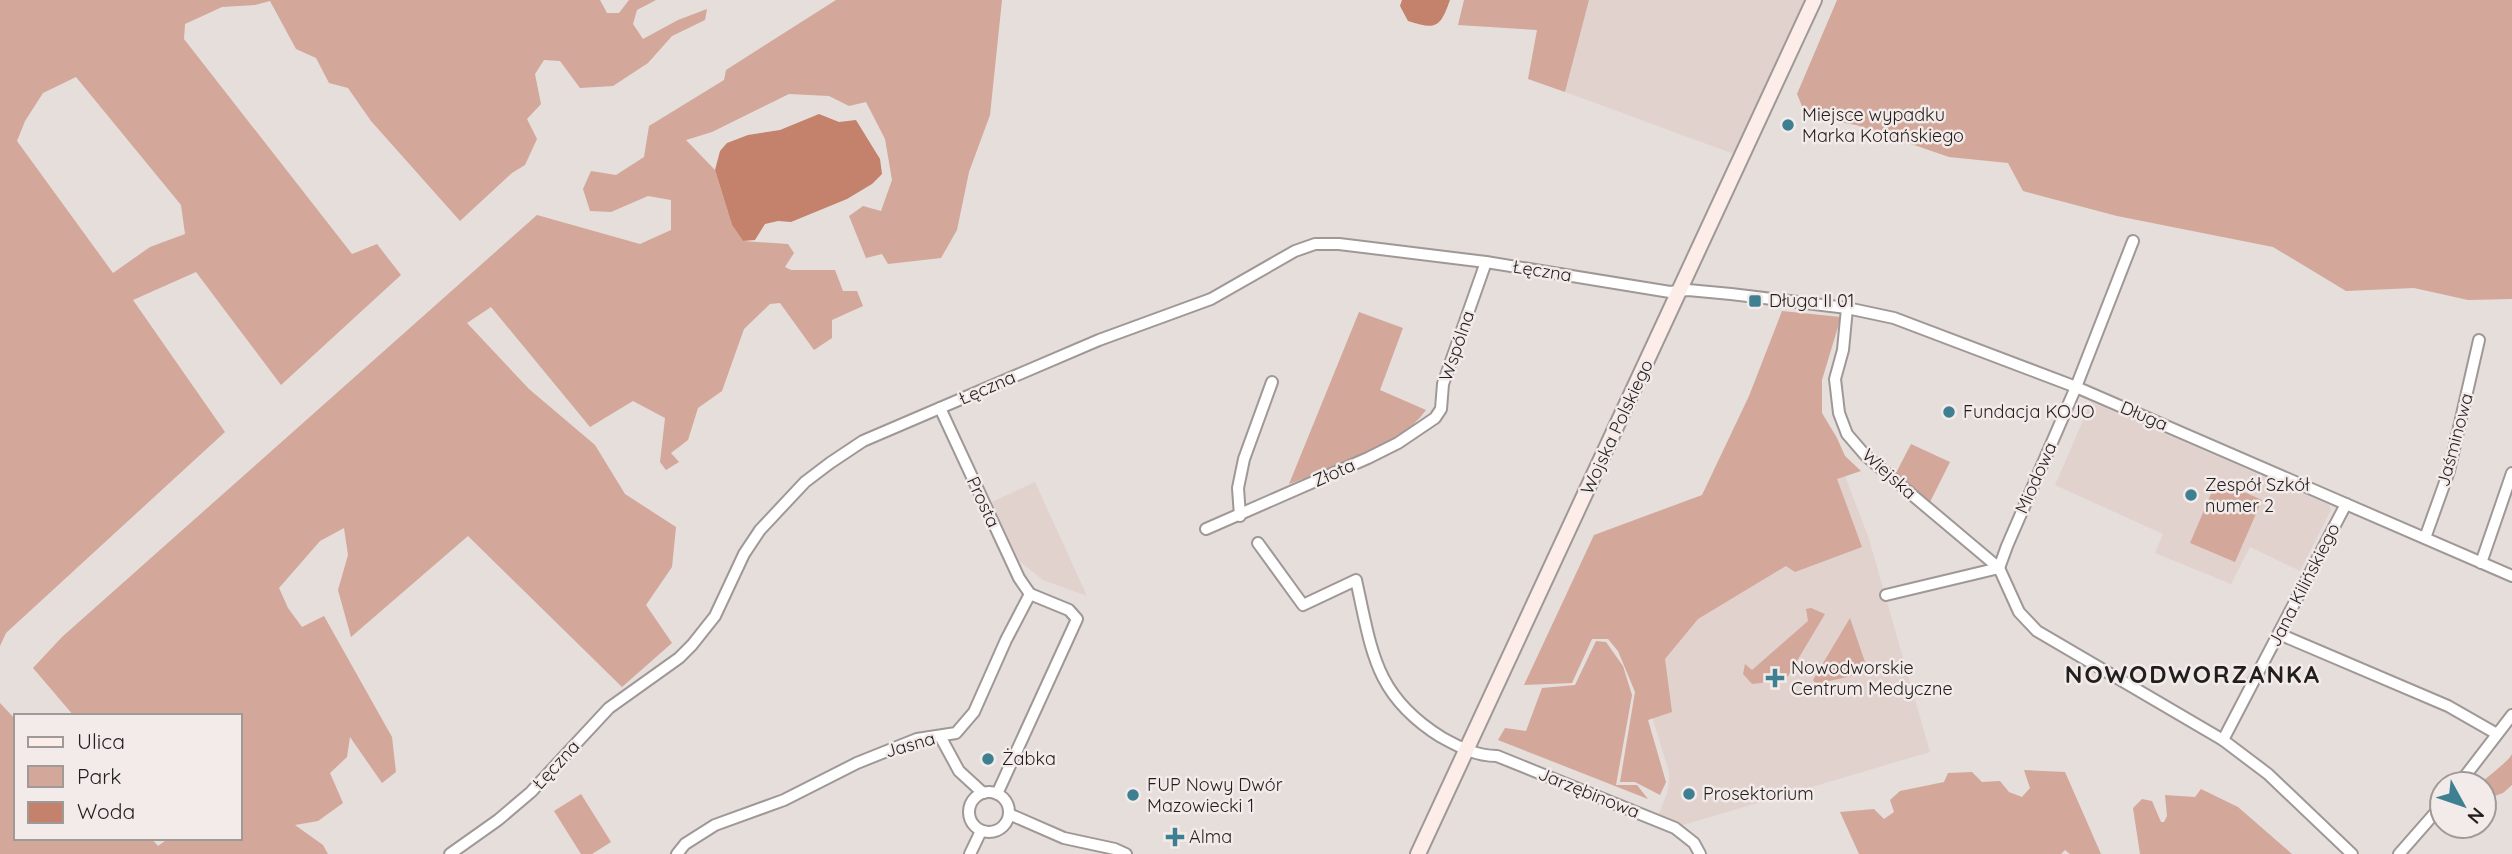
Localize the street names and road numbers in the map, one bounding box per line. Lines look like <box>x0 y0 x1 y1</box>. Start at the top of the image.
street label: Łęczna <box>1511 254 1573 287</box>
street label: Wspólna <box>1434 308 1479 384</box>
street label: Wojska Polskiego <box>1575 356 1658 498</box>
street label: Łęczna <box>955 365 1019 410</box>
street label: Jaśminowa <box>2431 391 2478 489</box>
street label: Długa <box>2117 395 2171 436</box>
street label: Miodowa <box>2010 438 2061 517</box>
street label: Wiejska <box>1857 443 1921 504</box>
street label: Złota <box>1309 453 1358 492</box>
street label: Prosta <box>962 473 1005 531</box>
street label: Jana Kilińskiego <box>2263 519 2345 650</box>
street label: Jasna <box>882 726 938 763</box>
street label: Łęczna <box>527 735 584 794</box>
street label: Jarzębinowa <box>1535 762 1643 823</box>

